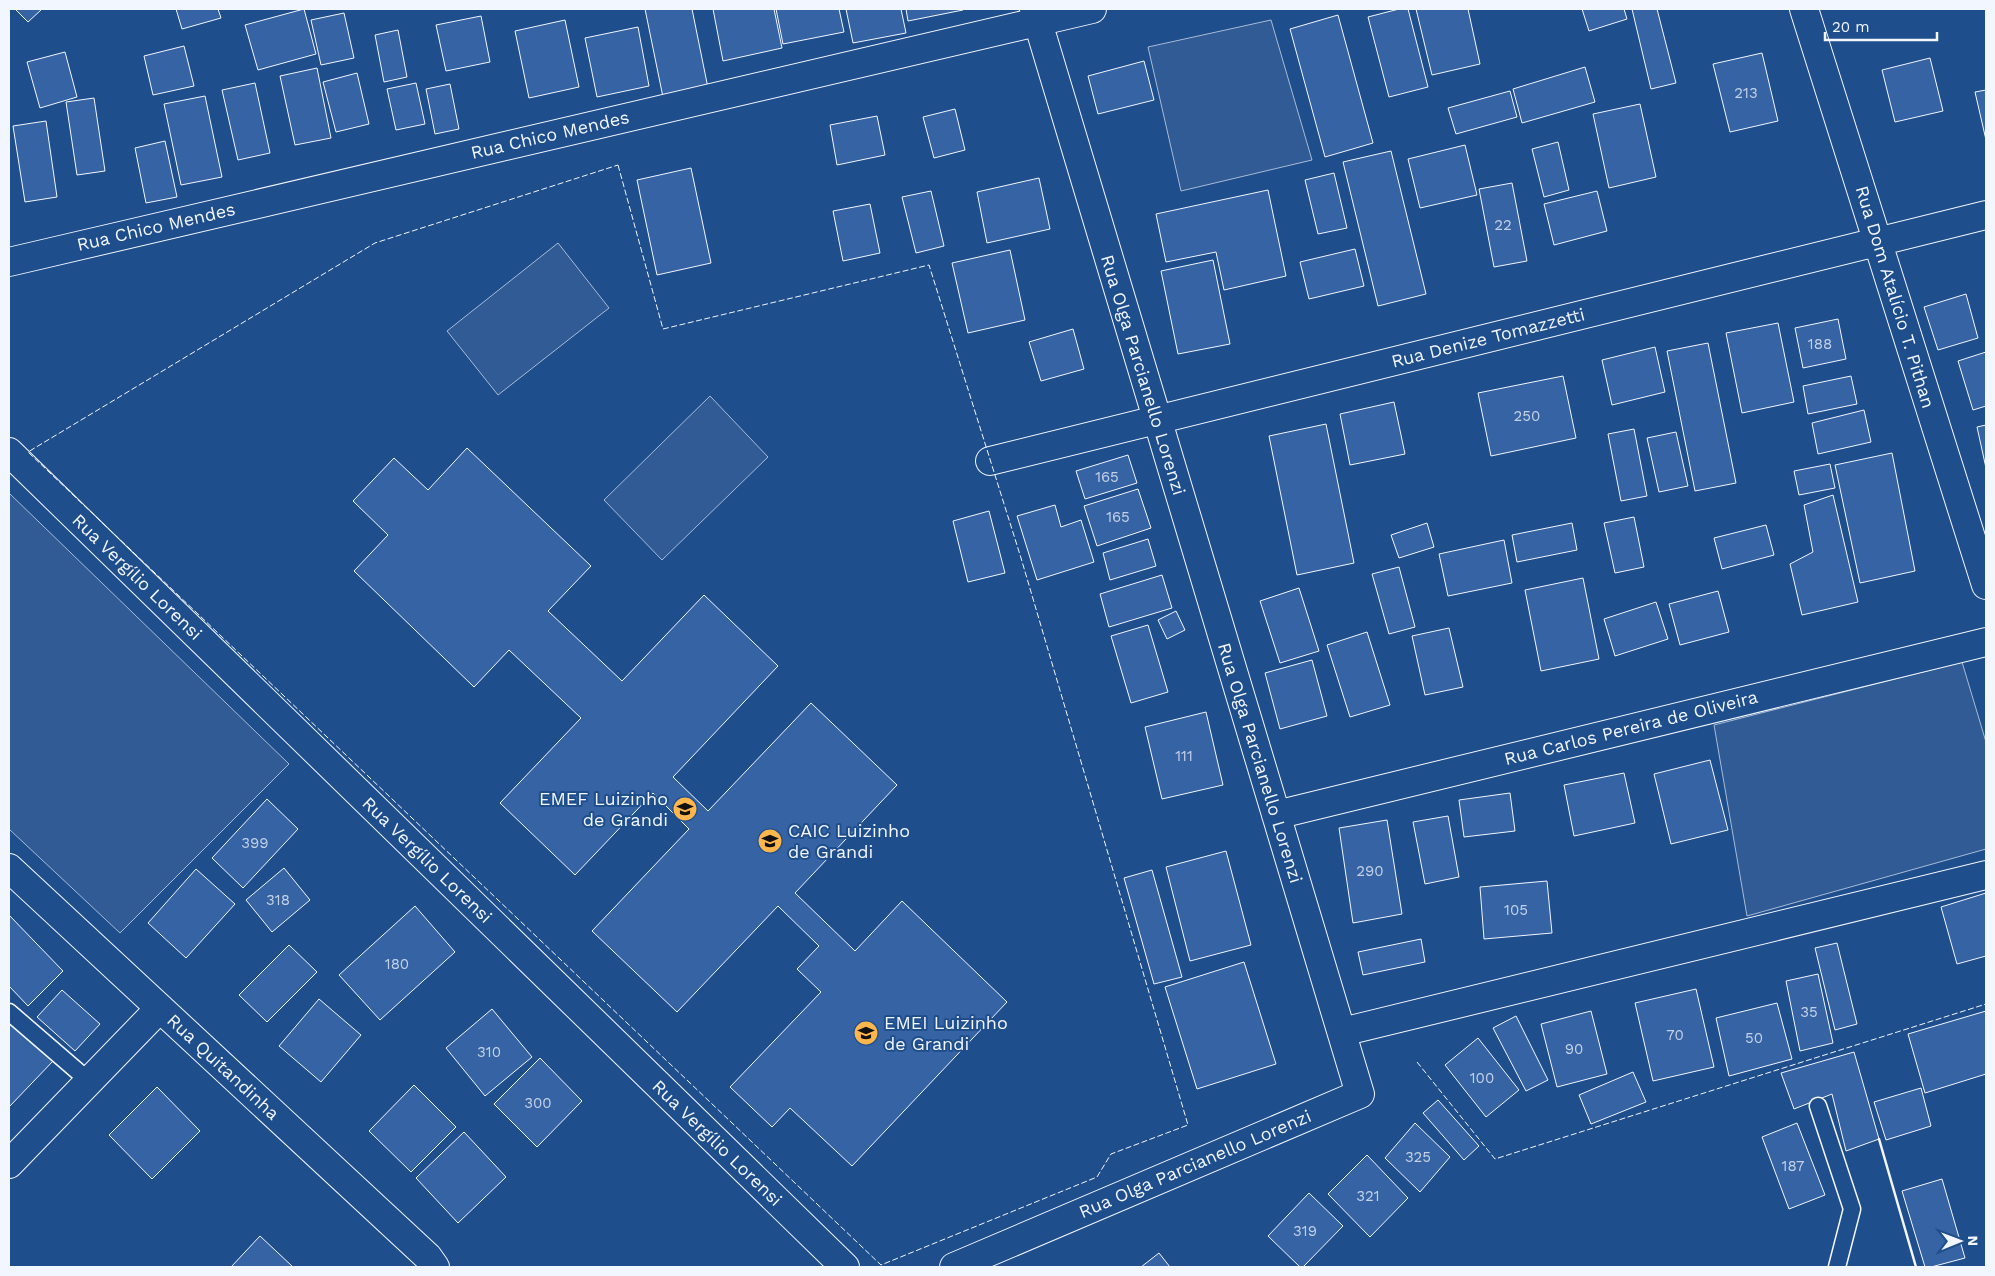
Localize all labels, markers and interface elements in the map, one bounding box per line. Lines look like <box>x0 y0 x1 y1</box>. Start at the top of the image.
scale bar <box>1825 10 1938 42</box>
text: 20 m <box>1832 18 1870 36</box>
house number: 213 <box>1734 84 1758 102</box>
street label: Rua Chico Mendes <box>469 106 631 163</box>
street label: Rua Dom Atalício T. Pithan <box>1852 183 1939 411</box>
street label: Rua Chico Mendes <box>75 198 237 255</box>
house number: 22 <box>1494 216 1512 234</box>
street label: Rua Olga Parcianello Lorenzi <box>1097 252 1190 498</box>
street label: Rua Denize Tomazzetti <box>1389 303 1587 372</box>
house number: 188 <box>1808 335 1832 353</box>
house number: 250 <box>1514 407 1540 425</box>
house number: 165 <box>1095 468 1119 486</box>
house number: 165 <box>1106 508 1130 526</box>
street label: Rua Vergílio Lorensi <box>68 509 207 644</box>
street label: Rua Olga Parcianello Lorenzi <box>1214 640 1307 886</box>
street label: Rua Carlos Pereira de Oliveira <box>1502 686 1760 769</box>
house number: 111 <box>1175 747 1193 765</box>
place label: EMEF Luizinho de Grandi <box>539 788 668 830</box>
street label: Rua Vergílio Lorensi <box>358 792 497 927</box>
school or university icon: EMEF Luizinho de Grandi <box>672 796 698 822</box>
place label: CAIC Luizinho de Grandi <box>788 820 910 862</box>
school or university icon: CAIC Luizinho de Grandi <box>757 828 783 854</box>
house number: 399 <box>241 834 269 852</box>
house number: 290 <box>1356 862 1384 880</box>
house number: 318 <box>266 891 290 909</box>
house number: 105 <box>1504 901 1528 919</box>
house number: 180 <box>385 955 409 973</box>
house number: 35 <box>1800 1003 1818 1021</box>
street label: Rua Quitandinha <box>163 1009 284 1124</box>
place label: EMEI Luizinho de Grandi <box>884 1012 1008 1054</box>
school or university icon: EMEI Luizinho de Grandi <box>853 1020 879 1046</box>
house number: 70 <box>1666 1026 1684 1044</box>
house number: 50 <box>1745 1029 1763 1047</box>
house number: 90 <box>1565 1040 1583 1058</box>
house number: 310 <box>477 1043 501 1061</box>
house number: 100 <box>1470 1069 1494 1087</box>
street label: Rua Vergílio Lorensi <box>648 1075 787 1210</box>
house number: 300 <box>524 1094 552 1112</box>
street label: Rua Olga Parcianello Lorenzi <box>1076 1105 1314 1222</box>
house number: 325 <box>1405 1148 1431 1166</box>
house number: 187 <box>1782 1157 1804 1175</box>
house number: 321 <box>1356 1187 1380 1205</box>
north arrow <box>1935 1216 1985 1266</box>
house number: 319 <box>1293 1222 1317 1240</box>
text: N <box>1965 1235 1981 1246</box>

